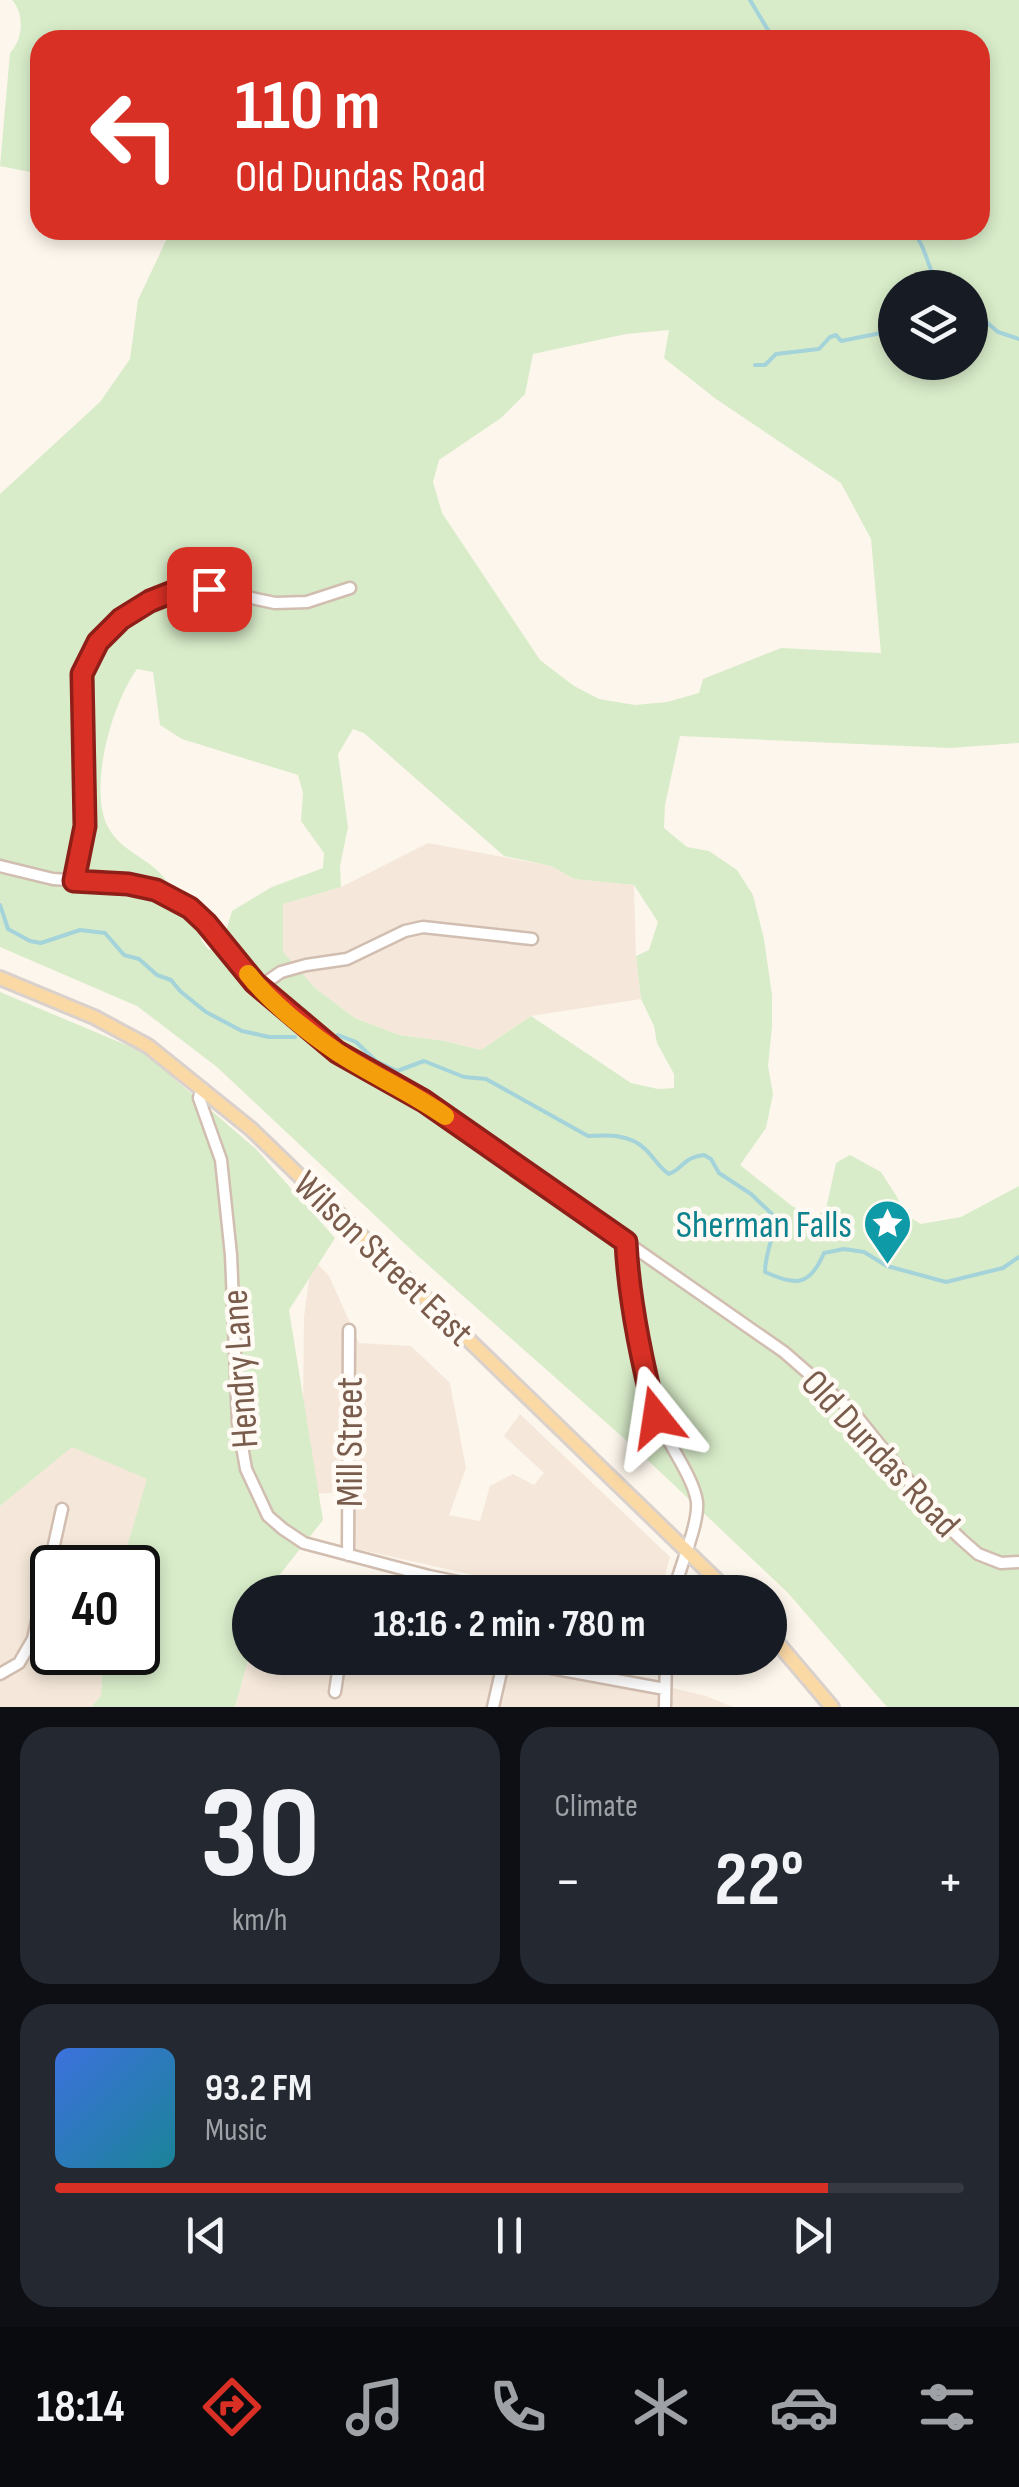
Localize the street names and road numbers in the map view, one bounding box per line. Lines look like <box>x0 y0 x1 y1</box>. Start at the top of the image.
street label: Wilson Street East <box>284 1162 482 1356</box>
street label: Hendry Lane <box>213 1288 268 1450</box>
street label: Old Dundas Road <box>791 1361 969 1547</box>
street label: Mill Street <box>328 1377 373 1507</box>

